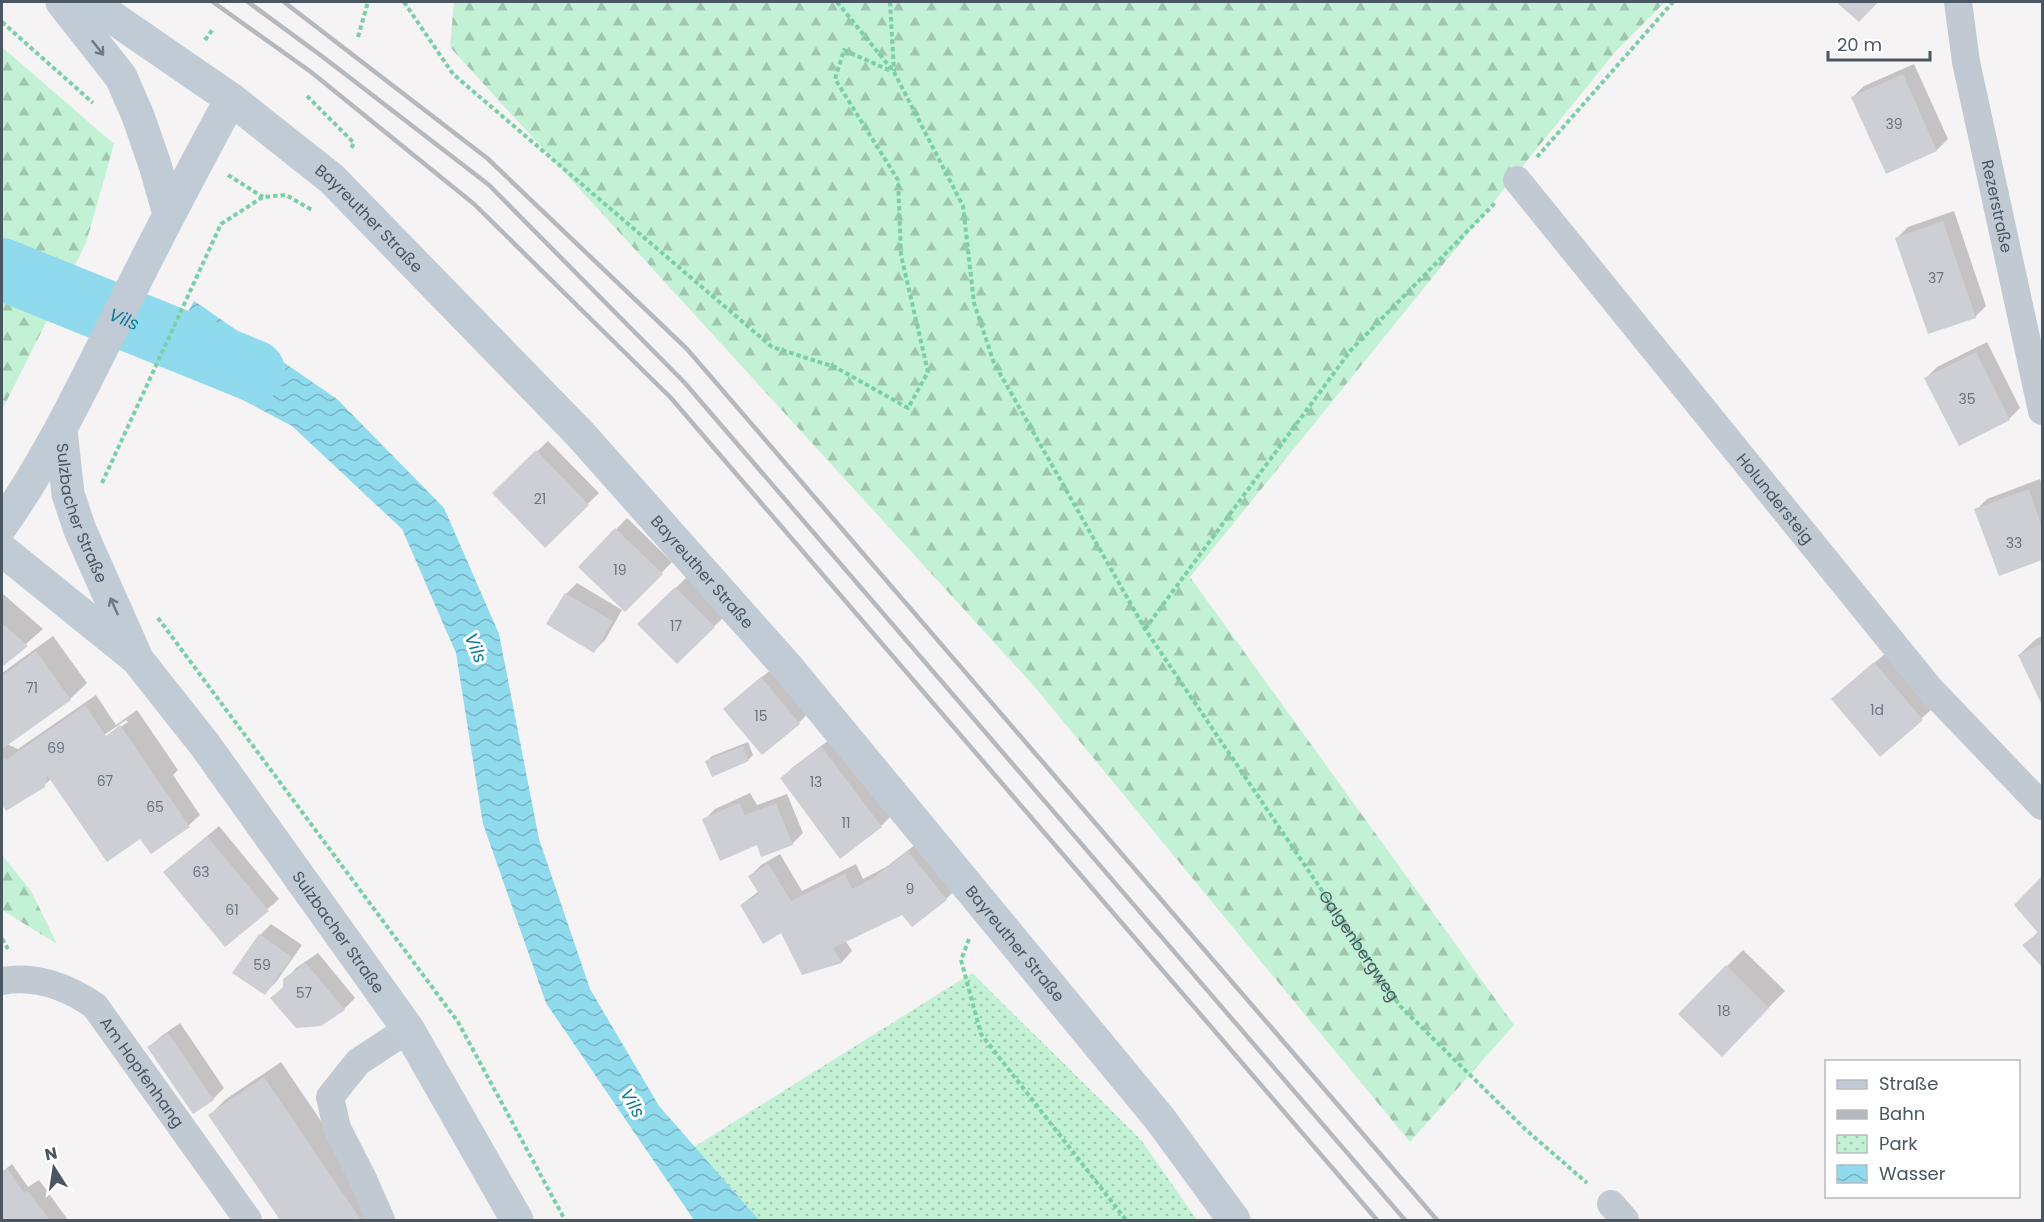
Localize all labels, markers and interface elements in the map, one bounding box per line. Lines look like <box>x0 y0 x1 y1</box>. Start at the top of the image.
scale bar <box>1828 24 1930 62</box>
text: 20 m <box>1837 32 1882 57</box>
one-way arrow <box>92 39 105 55</box>
house number: 39 <box>1885 114 1903 134</box>
street label: Rezerstraße <box>1976 157 2019 255</box>
street label: Bayreuther Straße <box>310 159 428 278</box>
house number: 37 <box>1928 268 1944 288</box>
water label: Vils <box>106 301 143 336</box>
house number: 35 <box>1958 389 1976 409</box>
street label: Sulzbacher Straße <box>51 442 113 586</box>
street label: Holundersteig <box>1731 448 1819 549</box>
house number: 21 <box>534 489 546 509</box>
street label: Bayreuther Straße <box>646 510 759 634</box>
house number: 33 <box>2006 533 2022 553</box>
house number: 19 <box>613 560 627 580</box>
one-way arrow <box>107 597 119 615</box>
house number: 17 <box>670 616 682 636</box>
water label: Vils <box>459 629 493 667</box>
house number: 71 <box>26 678 38 698</box>
house number: 1d <box>1870 700 1884 720</box>
house number: 15 <box>754 706 768 726</box>
house number: 69 <box>47 738 65 758</box>
house number: 67 <box>97 771 114 791</box>
house number: 13 <box>810 772 822 792</box>
house number: 65 <box>146 797 164 817</box>
house number: 11 <box>842 813 850 833</box>
house number: 63 <box>192 862 210 882</box>
street label: Sulzbacher Straße <box>287 866 390 998</box>
house number: 9 <box>906 879 914 899</box>
street label: Bayreuther Straße <box>960 880 1070 1007</box>
street label: Galgenbergweg <box>1313 886 1405 1006</box>
house number: 61 <box>225 900 239 920</box>
house number: 59 <box>253 955 271 975</box>
house number: 57 <box>296 983 313 1003</box>
house number: 18 <box>1717 1001 1731 1021</box>
street label: Am Hopfenhang <box>95 1012 190 1132</box>
legend <box>1825 1060 2020 1198</box>
text: Straße <box>1879 1071 1938 1096</box>
water label: Vils <box>615 1084 651 1122</box>
text: Bahn <box>1879 1101 1925 1126</box>
text: Park <box>1879 1131 1918 1156</box>
north arrow <box>24 1138 84 1198</box>
text: N <box>43 1141 59 1166</box>
text: Wasser <box>1879 1161 1946 1186</box>

